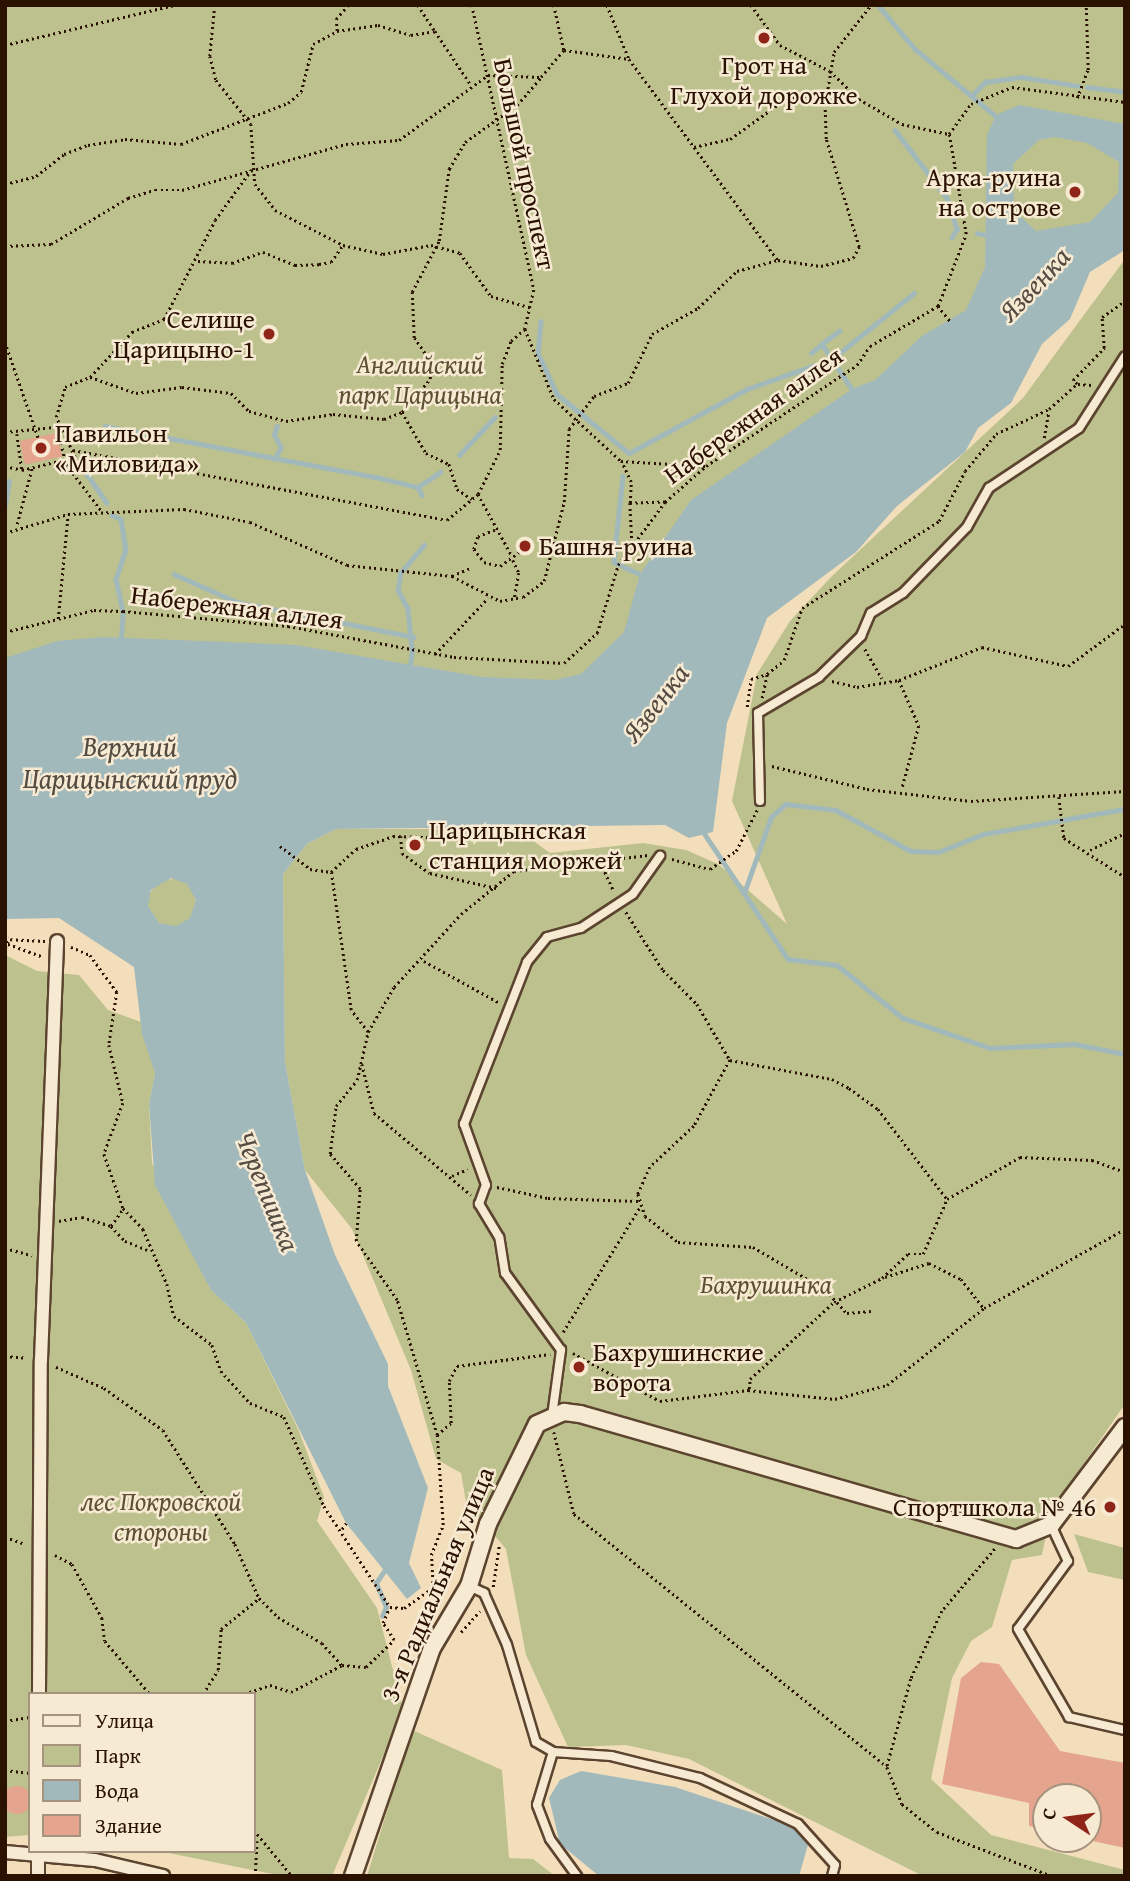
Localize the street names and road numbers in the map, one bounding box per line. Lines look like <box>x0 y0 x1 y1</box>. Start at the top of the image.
street label: Большой проспект <box>487 55 563 273</box>
street label: Набережная аллея <box>658 340 848 490</box>
street label: Набережная аллея <box>129 579 345 635</box>
street label: 3-я Радиальная улица <box>373 1462 501 1706</box>

